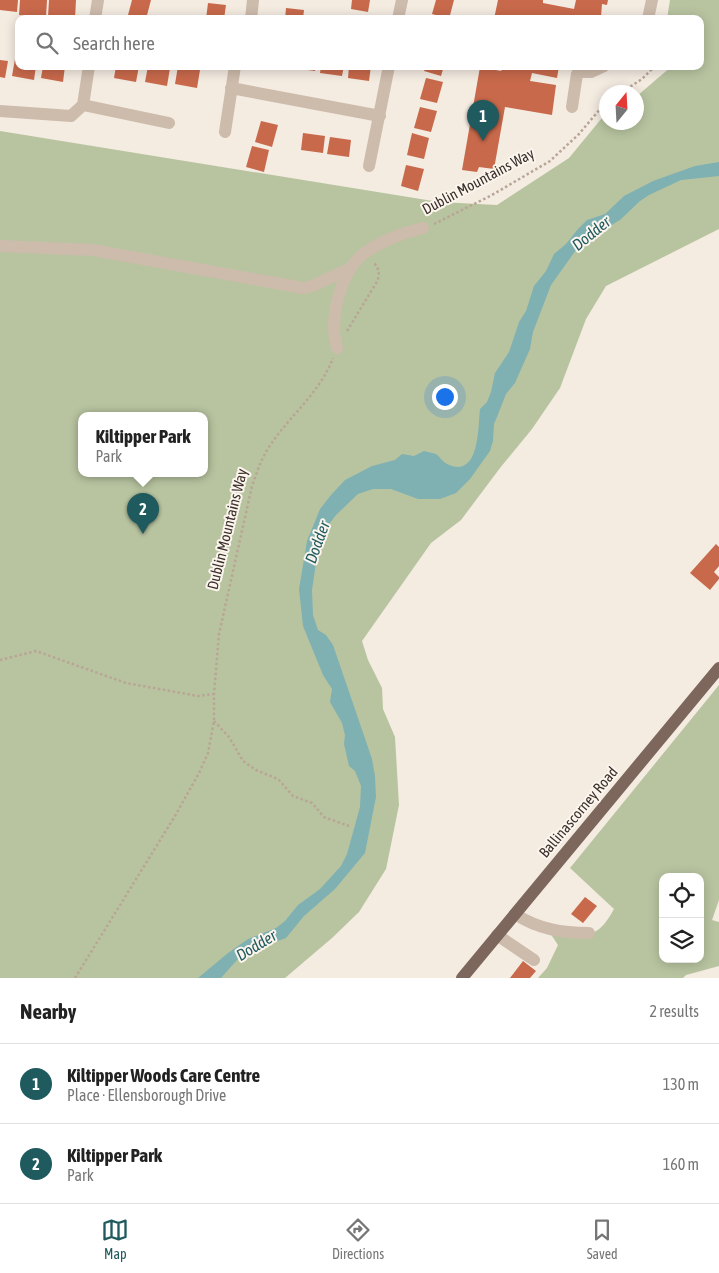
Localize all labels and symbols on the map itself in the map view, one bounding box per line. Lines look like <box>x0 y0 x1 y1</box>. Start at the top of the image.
north arrow <box>599 85 644 130</box>
pin: 1 <box>467 100 499 141</box>
street label: Dublin Mountains Way <box>419 144 537 218</box>
water label: Dodder <box>568 211 615 254</box>
your location <box>432 384 458 410</box>
street label: Dublin Mountains Way <box>204 467 250 591</box>
pin: 2 <box>127 493 159 534</box>
water label: Dodder <box>301 517 333 566</box>
street label: Ballinascorney Road <box>535 763 621 861</box>
water label: Dodder <box>233 925 280 964</box>

